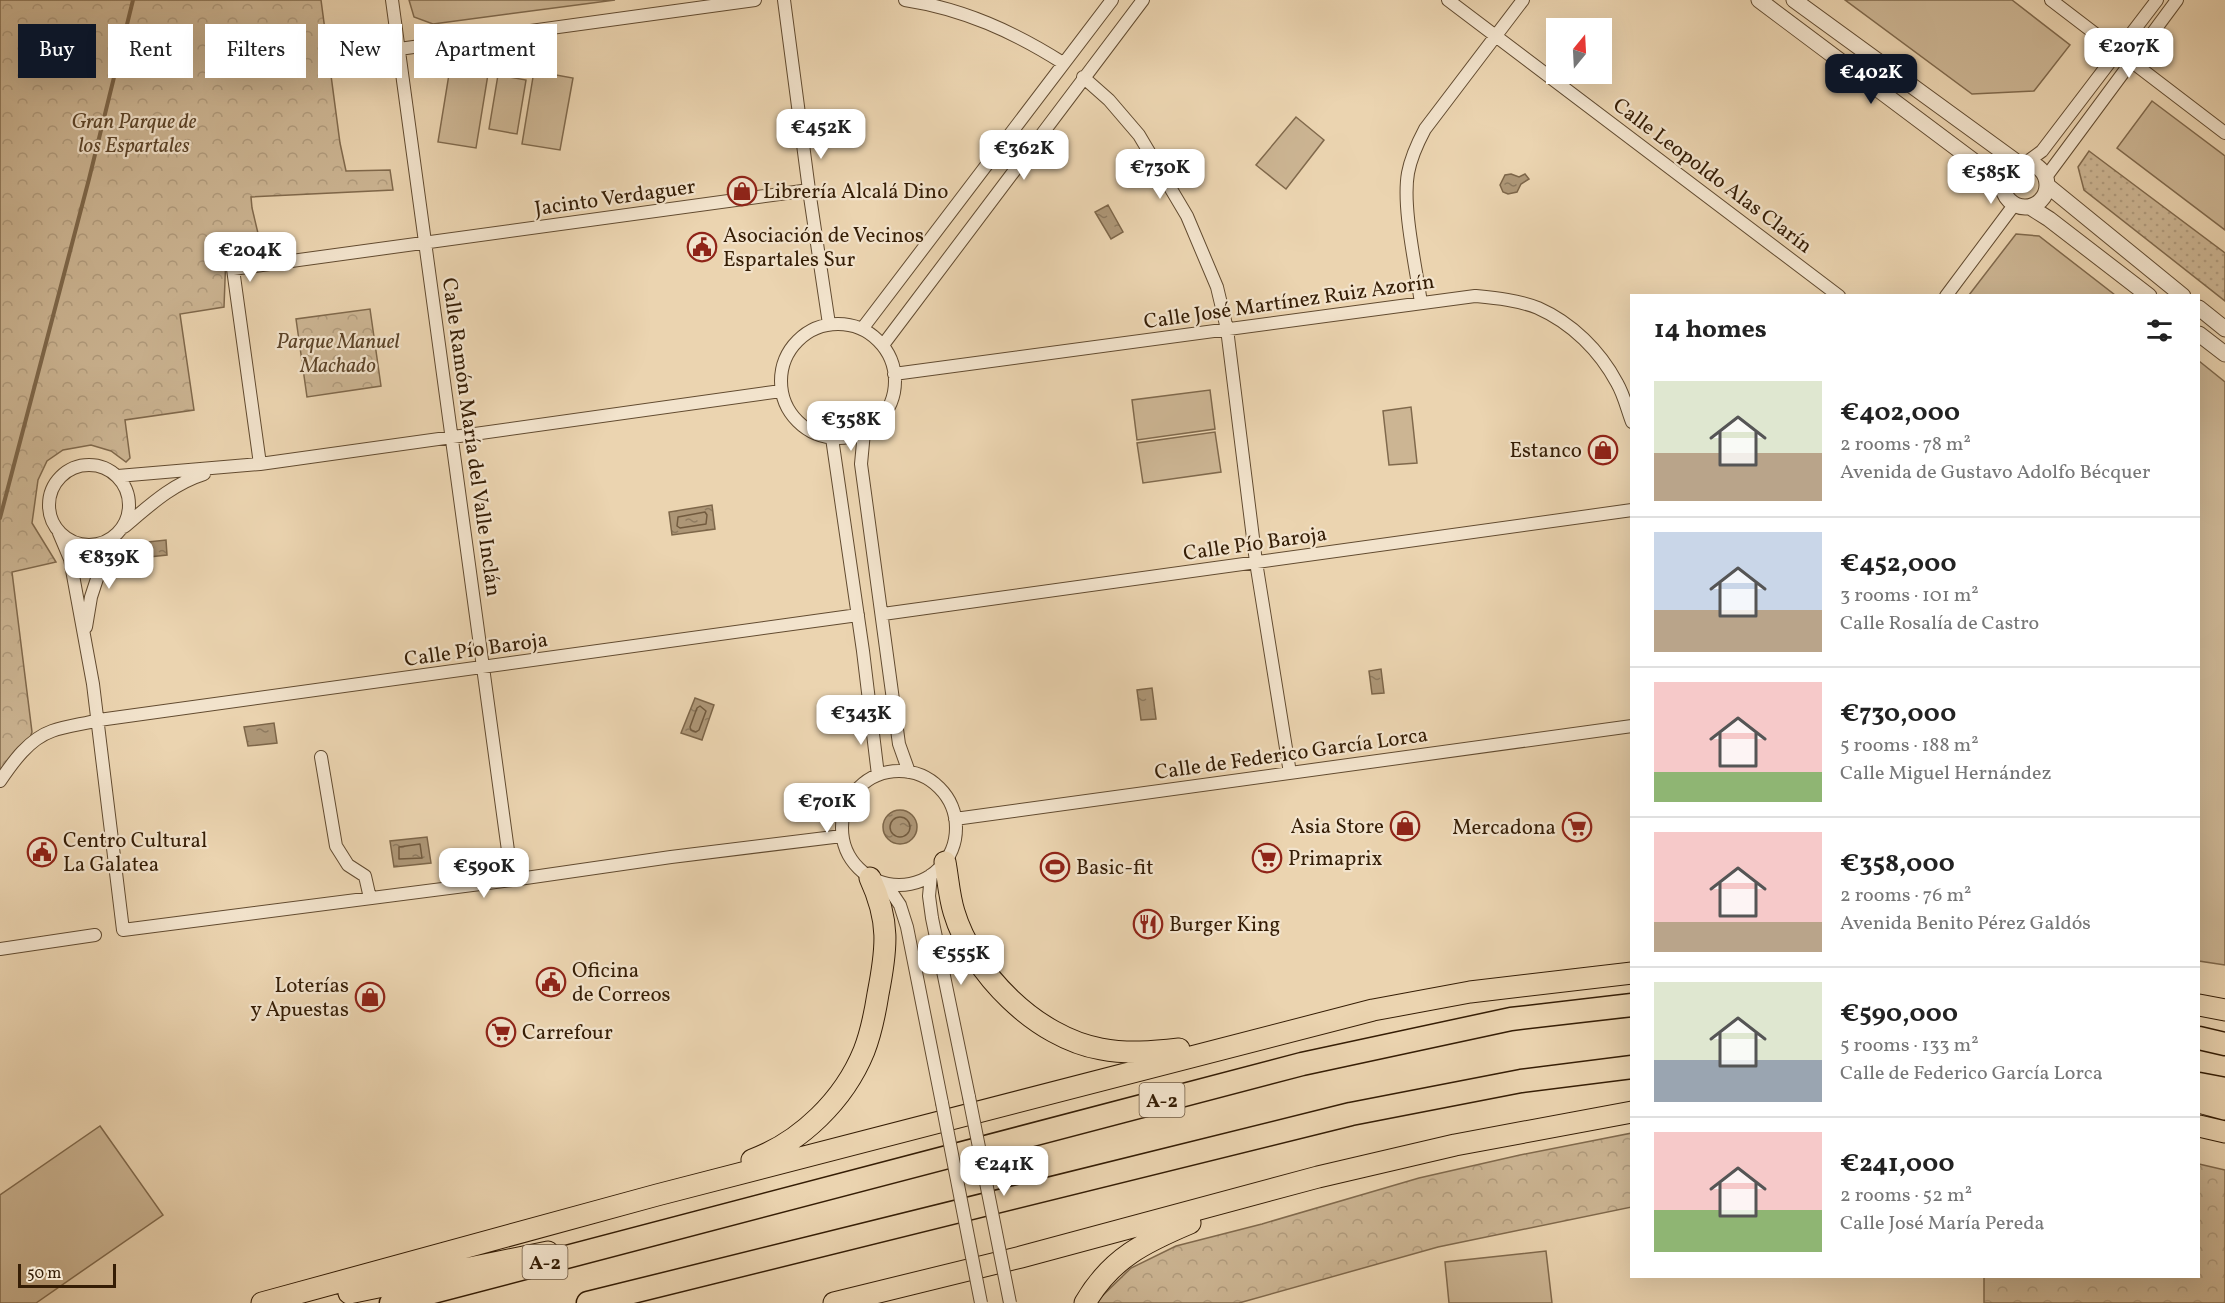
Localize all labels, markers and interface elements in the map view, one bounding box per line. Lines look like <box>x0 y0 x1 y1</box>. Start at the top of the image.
north arrow <box>1546 18 1612 84</box>
map controls <box>1546 18 1612 84</box>
chip: Buy <box>18 24 96 78</box>
chip: Rent <box>108 24 193 78</box>
chip: Filters <box>205 24 306 78</box>
chip: New <box>318 24 402 78</box>
chip: Apartment <box>414 24 557 78</box>
pin: €207K <box>2087 28 2171 79</box>
text: €207K <box>2098 33 2160 61</box>
pin: €402K <box>1829 54 1913 105</box>
text: €402K <box>1839 59 1903 87</box>
street label: Calle Leopoldo Alas Clarín <box>1606 91 1818 261</box>
park label: Gran Parque de los Espartales <box>72 108 197 161</box>
pin: €452K <box>779 109 863 160</box>
text: €452K <box>790 114 852 142</box>
pin: €362K <box>982 130 1066 181</box>
text: €362K <box>994 135 1054 163</box>
pin: €730K <box>1118 149 1202 200</box>
text: €730K <box>1130 154 1190 182</box>
pin: €585K <box>1949 154 2033 205</box>
text: €585K <box>1962 159 2020 187</box>
street label: Jacinto Verdaguer <box>533 173 698 224</box>
shop icon: Librería Alcalá Dino <box>726 175 758 207</box>
place label: Librería Alcalá Dino <box>763 178 948 207</box>
place label: Asociación de Vecinos Espartales Sur <box>723 222 924 275</box>
public building icon: Asociación de Vecinos Espartales Sur <box>686 231 718 263</box>
pin: €204K <box>208 232 292 283</box>
text: €204K <box>218 237 282 265</box>
street label: Calle José Martínez Ruiz Azorín <box>1142 268 1436 337</box>
street label: Calle Ramón María del Valle Inclán <box>434 276 507 598</box>
text: 14 homes <box>1654 312 1767 348</box>
icon: filters <box>2143 314 2176 347</box>
park label: Parque Manuel Machado <box>276 328 400 381</box>
text: €402,000 <box>1840 395 1960 431</box>
pin: €358K <box>809 401 893 452</box>
icon: home <box>1702 405 1774 477</box>
text: €358K <box>821 406 881 434</box>
text: 2 rooms · 78 m² <box>1840 431 1971 459</box>
shop icon: Estanco <box>1587 434 1619 466</box>
place label: Estanco <box>1509 437 1582 466</box>
text: Avenida de Gustavo Adolfo Bécquer <box>1840 459 2150 487</box>
street label: Calle Pío Baroja <box>1182 520 1329 569</box>
pin: €839K <box>67 539 151 590</box>
text: €839K <box>78 544 140 572</box>
text: €452,000 <box>1840 546 1957 582</box>
icon: home <box>1702 556 1774 628</box>
text: 3 rooms · 101 m² <box>1840 582 1979 610</box>
text: Calle Rosalía de Castro <box>1840 610 2039 638</box>
street label: Calle Pío Baroja <box>403 626 550 675</box>
pin: €343K <box>819 695 903 746</box>
text: €730,000 <box>1840 696 1956 732</box>
text: €343K <box>830 700 892 728</box>
icon: home <box>1702 706 1774 778</box>
street label: Calle de Federico García Lorca <box>1153 721 1430 788</box>
text: 5 rooms · 188 m² <box>1840 732 1979 760</box>
text: Calle Miguel Hernández <box>1840 760 2052 788</box>
pin: €701K <box>785 783 869 834</box>
text: €701K <box>798 788 856 816</box>
shop icon: Asia Store <box>1389 810 1421 842</box>
supermarket icon: Mercadona <box>1561 811 1593 843</box>
place label: Asia Store <box>1291 813 1384 842</box>
place label: Mercadona <box>1452 814 1556 843</box>
place label: Centro Cultural La Galatea <box>63 827 207 880</box>
public building icon: Centro Cultural La Galatea <box>26 836 58 868</box>
supermarket icon: Primaprix <box>1251 842 1283 874</box>
place label: Primaprix <box>1288 845 1383 874</box>
text: €358,000 <box>1840 846 1955 882</box>
pin: €590K <box>442 848 526 899</box>
sports icon: Basic-fit <box>1039 851 1071 883</box>
text: €590K <box>453 853 515 881</box>
place label: Basic-fit <box>1076 854 1154 883</box>
icon: home <box>1702 856 1774 928</box>
text: 2 rooms · 76 m² <box>1840 882 1972 910</box>
restaurant icon: Burger King <box>1132 908 1164 940</box>
text: Avenida Benito Pérez Galdós <box>1840 910 2091 938</box>
place label: Burger King <box>1169 911 1280 940</box>
pin: €555K <box>919 935 1003 986</box>
text: €555K <box>932 940 990 968</box>
place label: Oficina de Correos <box>572 957 671 1010</box>
public building icon: Oficina de Correos <box>535 966 567 998</box>
place label: Loterías y Apuestas <box>250 972 349 1025</box>
shop icon: Loterías y Apuestas <box>354 981 386 1013</box>
text: €590,000 <box>1840 996 1958 1032</box>
icon: home <box>1702 1006 1774 1078</box>
supermarket icon: Carrefour <box>485 1016 517 1048</box>
place label: Carrefour <box>522 1019 613 1048</box>
text: 5 rooms · 133 m² <box>1840 1032 1979 1060</box>
text: Calle de Federico García Lorca <box>1840 1060 2103 1088</box>
road number: A-2 <box>1140 1083 1184 1117</box>
pin: €241K <box>962 1146 1046 1197</box>
text: €241,000 <box>1840 1146 1955 1182</box>
text: €241K <box>974 1151 1034 1179</box>
icon: home <box>1702 1156 1774 1228</box>
text: 2 rooms · 52 m² <box>1840 1182 1972 1210</box>
text: Calle José María Pereda <box>1840 1210 2044 1238</box>
road number: A-2 <box>522 1245 568 1279</box>
scale bar <box>18 1261 116 1288</box>
text: 50 m <box>27 1263 61 1285</box>

